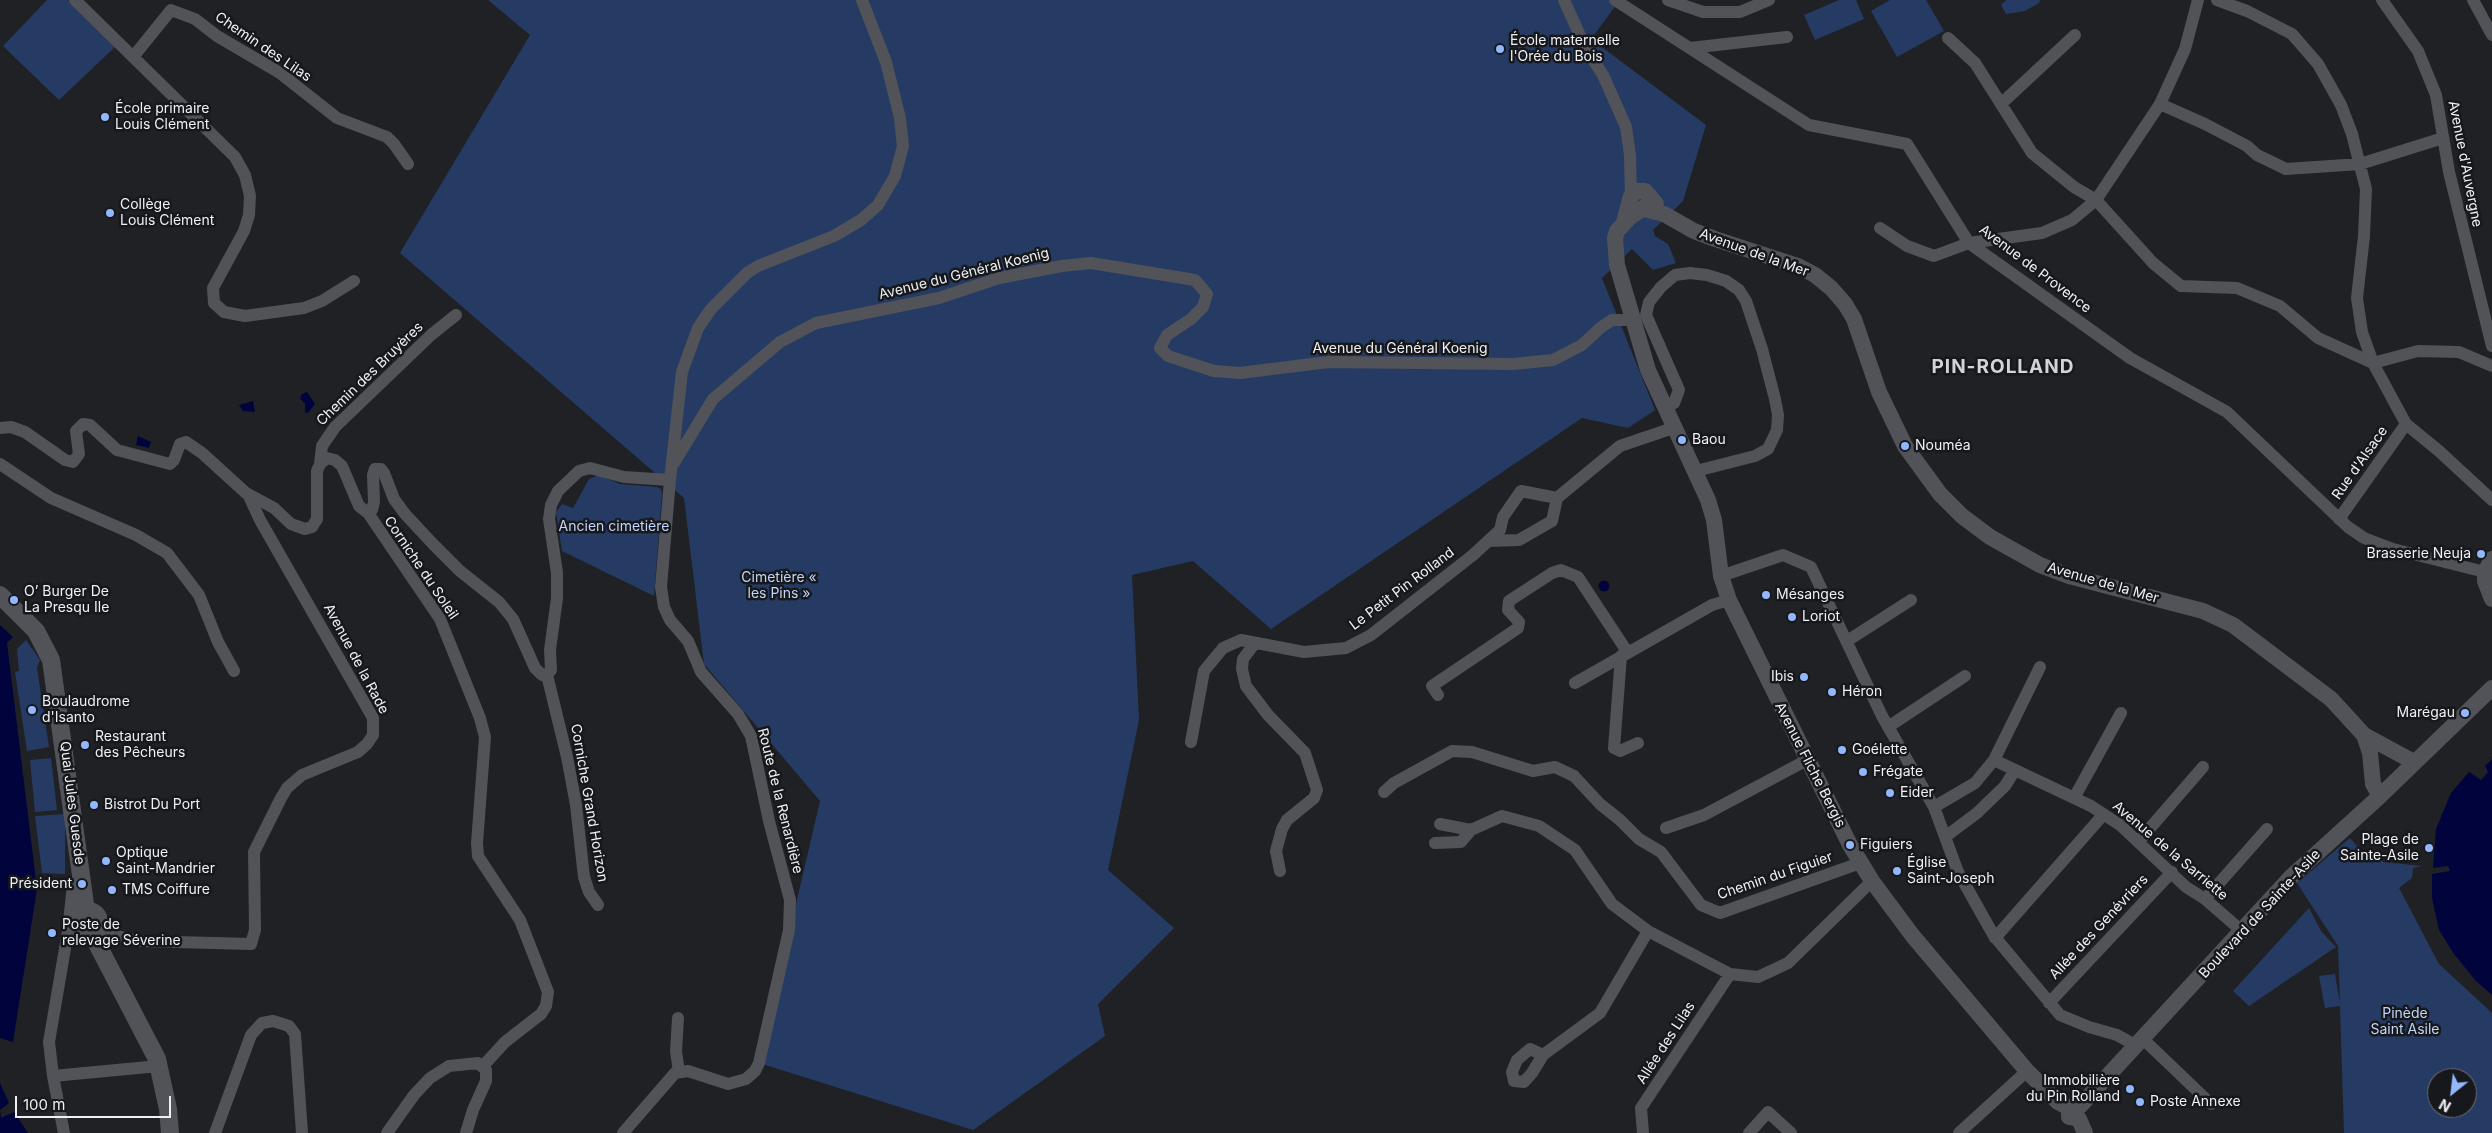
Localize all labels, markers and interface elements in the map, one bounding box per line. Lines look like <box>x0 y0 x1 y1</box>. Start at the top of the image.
street label: Chemin des Lilas <box>212 9 314 85</box>
place label: École maternelle l'Orée du Bois <box>1510 33 1620 65</box>
marker: École maternelle l'Orée du Bois <box>1494 43 1506 55</box>
street label: Avenue d'Auvergne <box>2444 99 2486 229</box>
place label: École primaire Louis Clément <box>115 101 209 134</box>
marker: École primaire Louis Clément <box>99 111 111 123</box>
place label: Collège Louis Clément <box>120 197 214 230</box>
marker: Collège Louis Clément <box>104 207 116 219</box>
street label: Avenue de Provence <box>1976 221 2094 317</box>
street label: Avenue de la Mer <box>1697 225 1811 281</box>
street label: Avenue du Général Koenig <box>877 245 1051 303</box>
street label: Chemin des Bruyères <box>313 319 427 429</box>
street label: Avenue du Général Koenig <box>1312 341 1488 357</box>
district label: PIN-ROLLAND <box>1930 356 2076 378</box>
street label: Rue d'Alsace <box>2329 423 2391 503</box>
place label: Baou <box>1692 432 1726 448</box>
marker: Baou <box>1676 434 1688 446</box>
place label: Nouméa <box>1915 438 1971 454</box>
marker: Nouméa <box>1899 440 1911 452</box>
street label: Corniche du Soleil <box>380 513 462 623</box>
park label: Ancien cimetière <box>559 519 669 535</box>
street label: Le Petit Pin Rolland <box>1346 544 1458 634</box>
place label: Brasserie Neuja <box>2367 546 2471 562</box>
marker: Brasserie Neuja <box>2475 548 2487 560</box>
street label: Avenue de la Mer <box>2045 559 2161 607</box>
park label: Cimetière « les Pins » <box>741 570 817 602</box>
place label: O’ Burger De La Presqu Ile <box>24 584 109 616</box>
place label: Mésanges <box>1776 587 1844 603</box>
marker: Mésanges <box>1760 589 1772 601</box>
marker: O’ Burger De La Presqu Ile <box>8 594 20 606</box>
street label: Avenue de la Rade <box>320 601 392 717</box>
place label: Loriot <box>1802 609 1840 625</box>
marker: Loriot <box>1786 611 1798 623</box>
place label: Ibis <box>1771 669 1794 685</box>
marker: Ibis <box>1798 671 1810 683</box>
place label: Héron <box>1842 684 1882 700</box>
marker: Héron <box>1826 686 1838 698</box>
place label: Boulaudrome d'Isanto <box>42 694 130 726</box>
street label: Avenue Fliche Bergis <box>1771 700 1849 830</box>
marker: Boulaudrome d'Isanto <box>26 704 38 716</box>
place label: Marégau <box>2397 705 2455 721</box>
marker: Marégau <box>2459 707 2471 719</box>
street label: Corniche Grand Horizon <box>567 723 611 883</box>
street label: Route de la Renardière <box>754 727 806 875</box>
place label: Restaurant des Pêcheurs <box>95 729 185 762</box>
marker: Restaurant des Pêcheurs <box>79 739 91 751</box>
street label: Quai Jules Guesde <box>56 740 88 866</box>
place label: Goélette <box>1852 742 1907 758</box>
marker: Goélette <box>1836 744 1848 756</box>
place label: Frégate <box>1873 764 1923 780</box>
marker: Frégate <box>1857 766 1869 778</box>
place label: Eider <box>1900 785 1934 801</box>
marker: Eider <box>1884 787 1896 799</box>
place label: Bistrot Du Port <box>104 797 200 813</box>
street label: Avenue de la Sarriette <box>2109 798 2231 904</box>
marker: Bistrot Du Port <box>88 799 100 811</box>
place label: Plage de Sainte-Asile <box>2340 832 2419 864</box>
place label: Figuiers <box>1860 837 1913 853</box>
marker: Figuiers <box>1844 839 1856 851</box>
marker: Plage de Sainte-Asile <box>2423 842 2435 854</box>
place label: Optique Saint-Mandrier <box>116 845 215 878</box>
street label: Boulevard de Sainte-Asile <box>2196 846 2324 982</box>
street label: Chemin du Figuier <box>1715 848 1835 904</box>
marker: Optique Saint-Mandrier <box>100 855 112 867</box>
place label: Église Saint-Joseph <box>1907 855 1994 888</box>
marker: Église Saint-Joseph <box>1891 865 1903 877</box>
street label: Allée des Genévriers <box>2046 871 2152 983</box>
place label: Président <box>9 876 72 892</box>
marker: Président <box>76 878 88 890</box>
place label: TMS Coiffure <box>122 882 210 898</box>
marker: TMS Coiffure <box>106 884 118 896</box>
place label: Poste de relevage Séverine <box>62 917 181 950</box>
marker: Poste de relevage Séverine <box>46 927 58 939</box>
street label: Allée des Lilas <box>1633 999 1699 1087</box>
park label: Pinède Saint Asile <box>2370 1006 2440 1038</box>
north arrow <box>2427 1068 2477 1118</box>
place label: Immobilière du Pin Rolland <box>2026 1073 2120 1106</box>
marker: Immobilière du Pin Rolland <box>2124 1083 2136 1095</box>
scale bar <box>18 1086 174 1118</box>
place label: Poste Annexe <box>2150 1094 2241 1110</box>
text: 100 m <box>23 1095 65 1114</box>
marker: Poste Annexe <box>2134 1096 2146 1108</box>
text: N <box>2436 1096 2454 1116</box>

